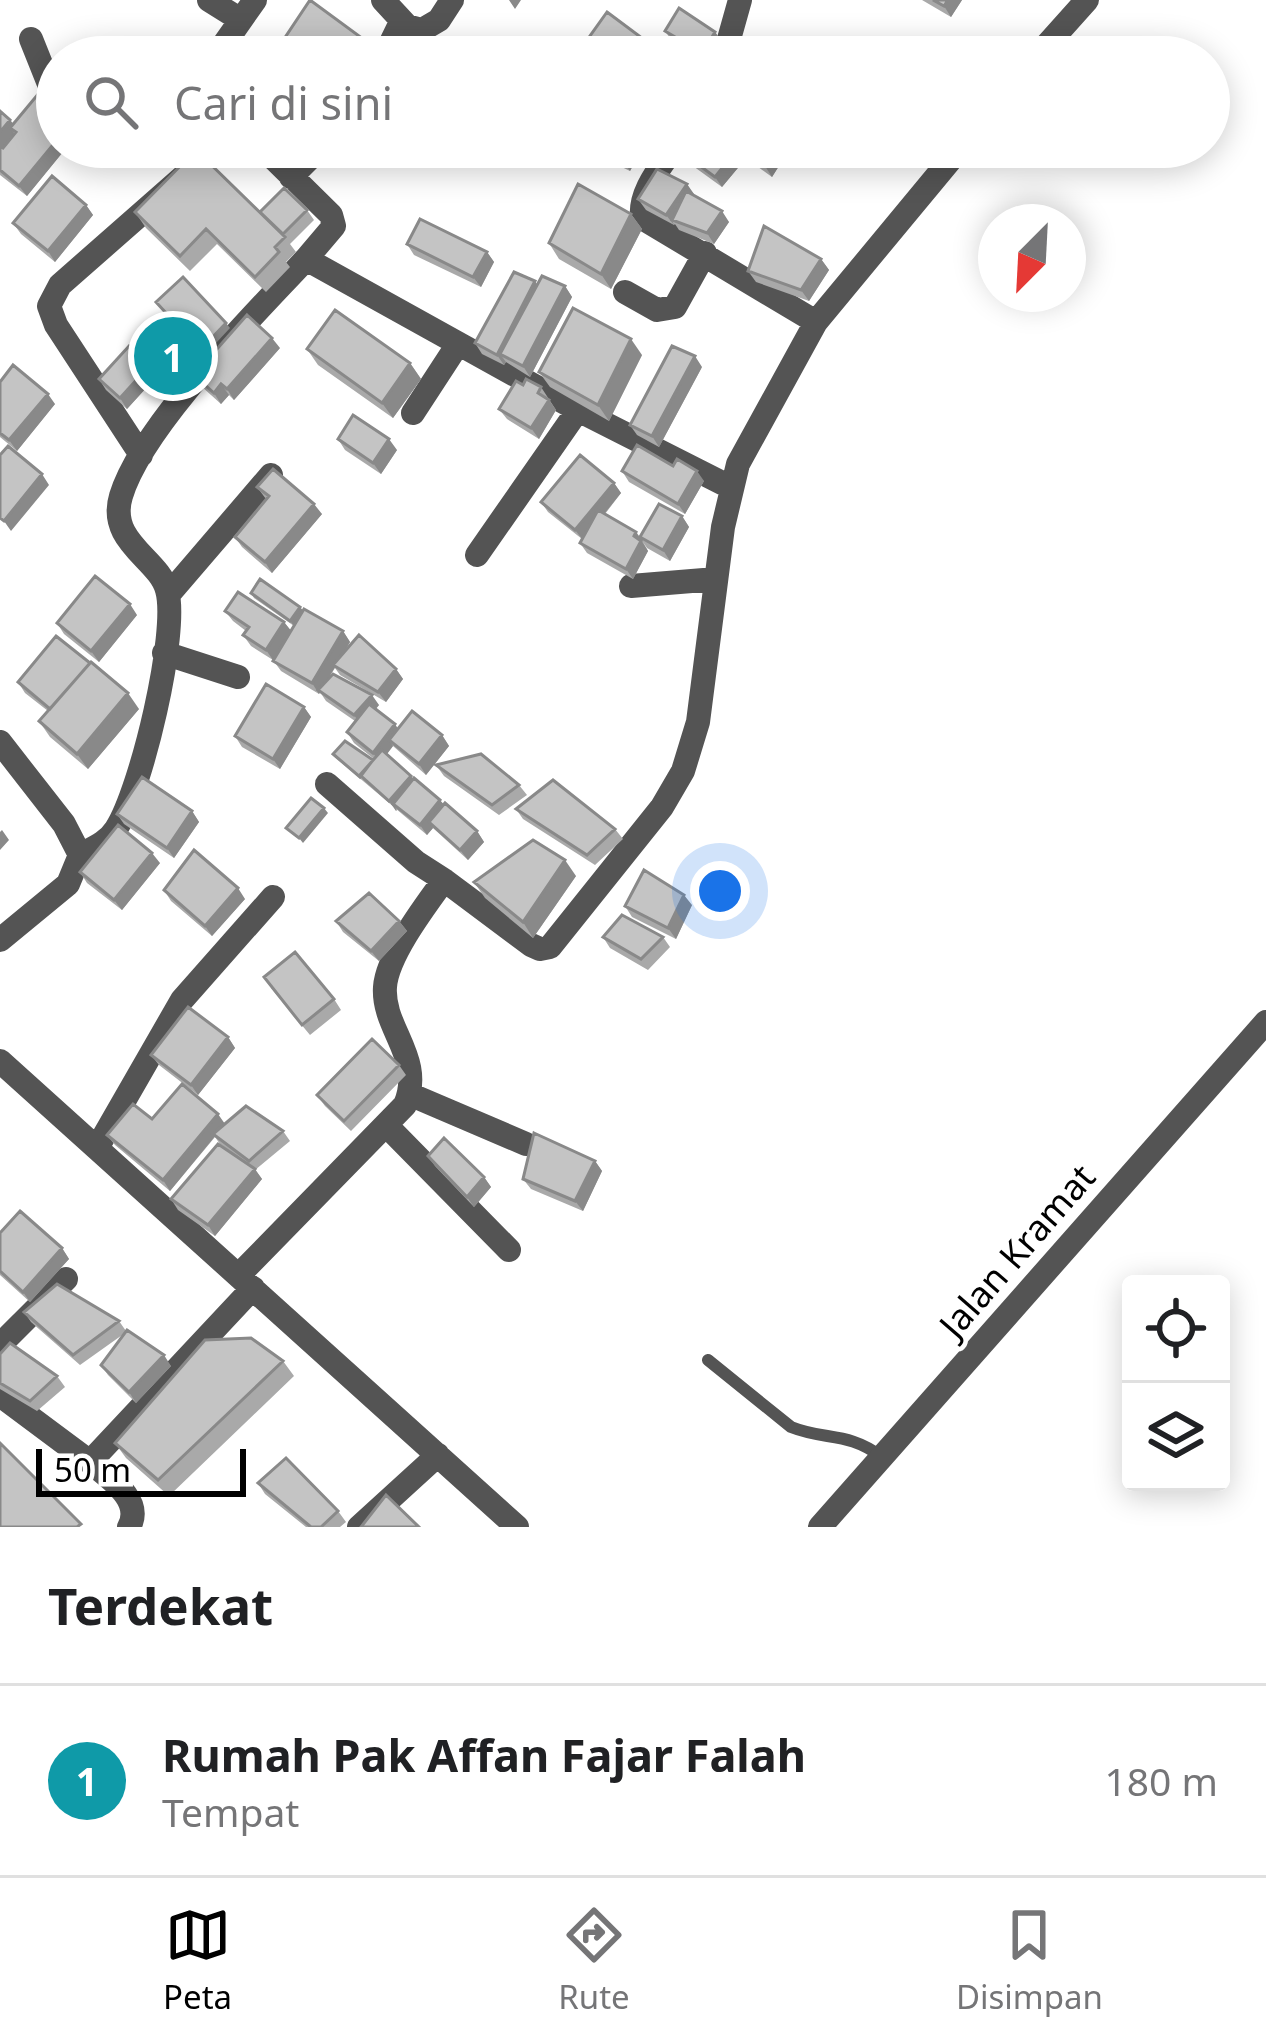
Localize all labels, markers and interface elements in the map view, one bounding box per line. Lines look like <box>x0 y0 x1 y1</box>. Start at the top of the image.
search box <box>36 36 1230 168</box>
icon: search <box>78 69 144 135</box>
text: Cari di sini <box>174 72 393 133</box>
north arrow <box>978 204 1086 312</box>
pin: 1 <box>134 311 212 401</box>
your location <box>690 861 750 921</box>
street label: Jalan Kramat <box>926 1154 1106 1350</box>
map controls <box>1122 1275 1230 1491</box>
button: locate <box>1122 1275 1230 1383</box>
button: layers <box>1122 1383 1230 1491</box>
scale bar <box>36 1443 246 1496</box>
text: 50 m <box>54 1447 131 1492</box>
text: Terdekat <box>48 1570 273 1640</box>
text: Rumah Pak Affan Fajar Falah <box>162 1724 806 1785</box>
text: 1 <box>76 1754 98 1807</box>
text: 180 m <box>1104 1754 1218 1807</box>
text: Tempat <box>162 1785 299 1838</box>
tab: Peta <box>163 1902 232 2019</box>
tab: Rute <box>558 1902 630 2019</box>
tab: Disimpan <box>956 1902 1103 2019</box>

